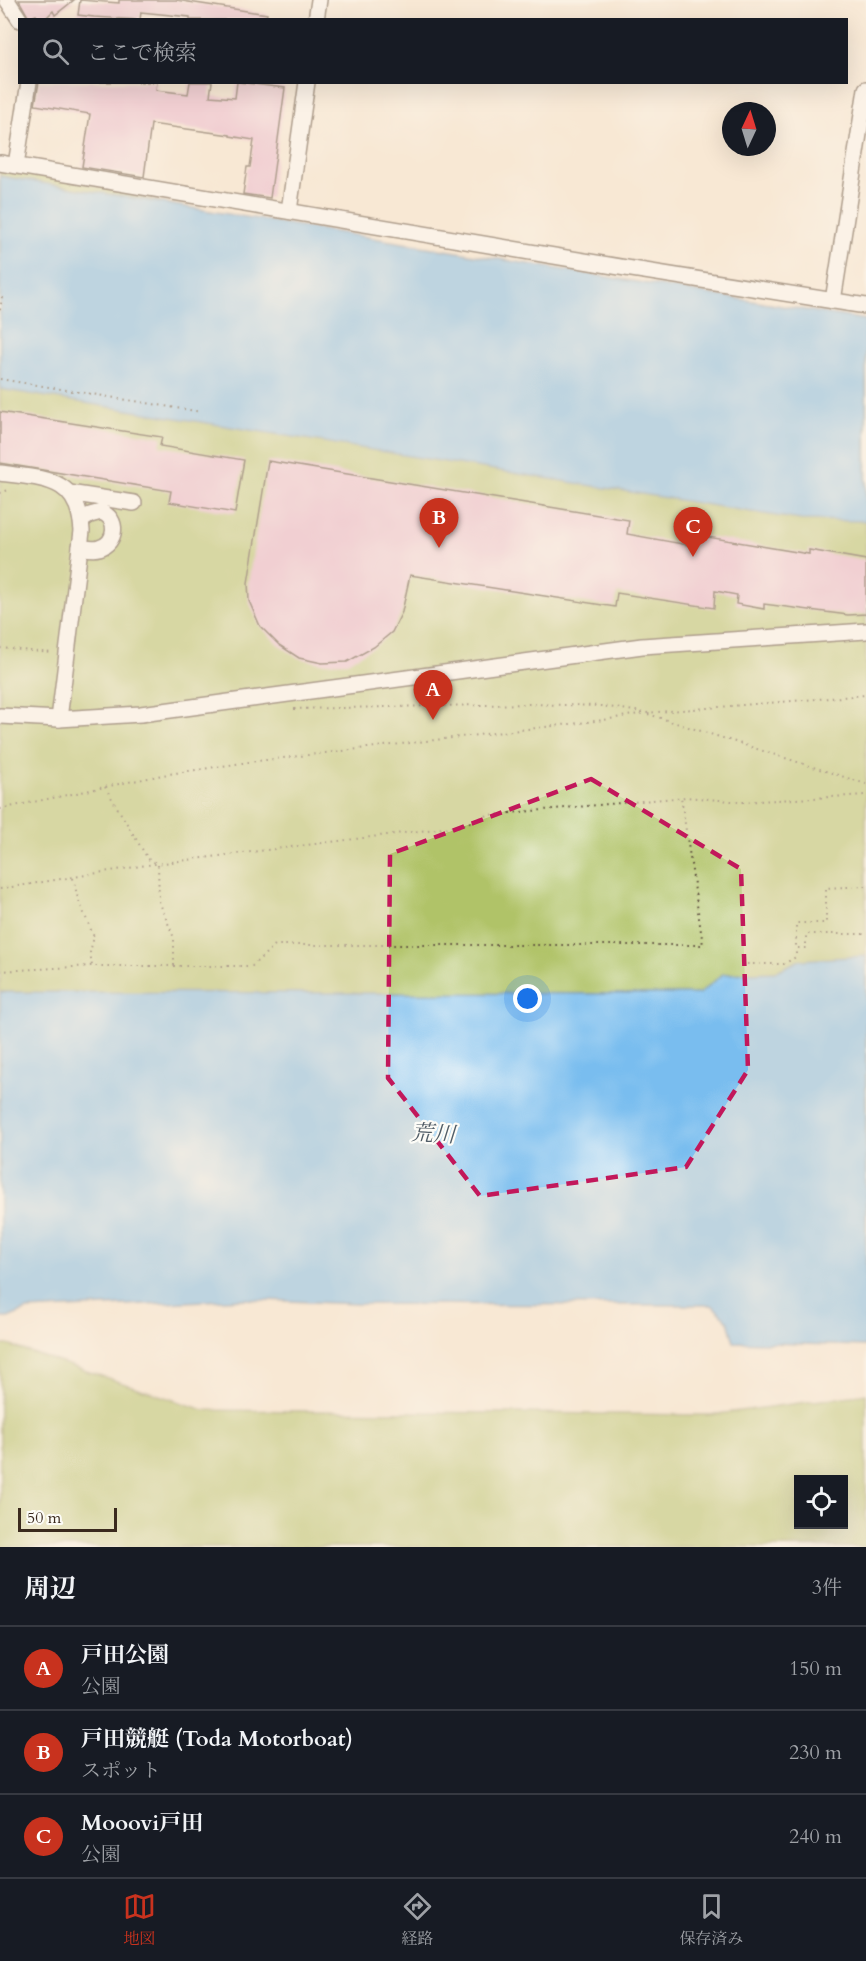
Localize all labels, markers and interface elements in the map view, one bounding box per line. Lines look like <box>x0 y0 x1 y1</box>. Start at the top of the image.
search box <box>18 18 848 84</box>
icon: search <box>39 35 72 68</box>
text: ここで検索 <box>87 38 197 68</box>
north arrow <box>722 102 776 156</box>
pin: B <box>420 498 458 548</box>
pin: C <box>674 508 712 557</box>
pin: A <box>414 670 452 720</box>
your location <box>513 984 542 1013</box>
water label: 荒川 <box>410 1118 458 1150</box>
map controls <box>794 1475 848 1529</box>
button: locate <box>794 1475 848 1529</box>
scale bar <box>18 1505 117 1532</box>
text: 50 m <box>27 1507 61 1529</box>
text: 周辺 <box>24 1571 76 1606</box>
text: 3件 <box>812 1574 842 1601</box>
text: 戸田公園 <box>81 1640 169 1670</box>
text: A <box>36 1655 51 1682</box>
text: 150 m <box>789 1655 842 1682</box>
text: 公園 <box>81 1673 121 1700</box>
text: 戸田競艇 (Toda Motorboat) <box>81 1724 353 1754</box>
text: B <box>36 1739 51 1766</box>
text: 230 m <box>789 1739 842 1766</box>
text: スポット <box>81 1757 161 1784</box>
text: Mooovi戸田 <box>81 1808 203 1838</box>
text: C <box>36 1823 51 1850</box>
text: 240 m <box>789 1823 842 1850</box>
text: 公園 <box>81 1841 121 1868</box>
tab: 地図 <box>123 1890 156 1950</box>
tab: 経路 <box>401 1890 434 1950</box>
tab: 保存済み <box>679 1890 743 1950</box>

